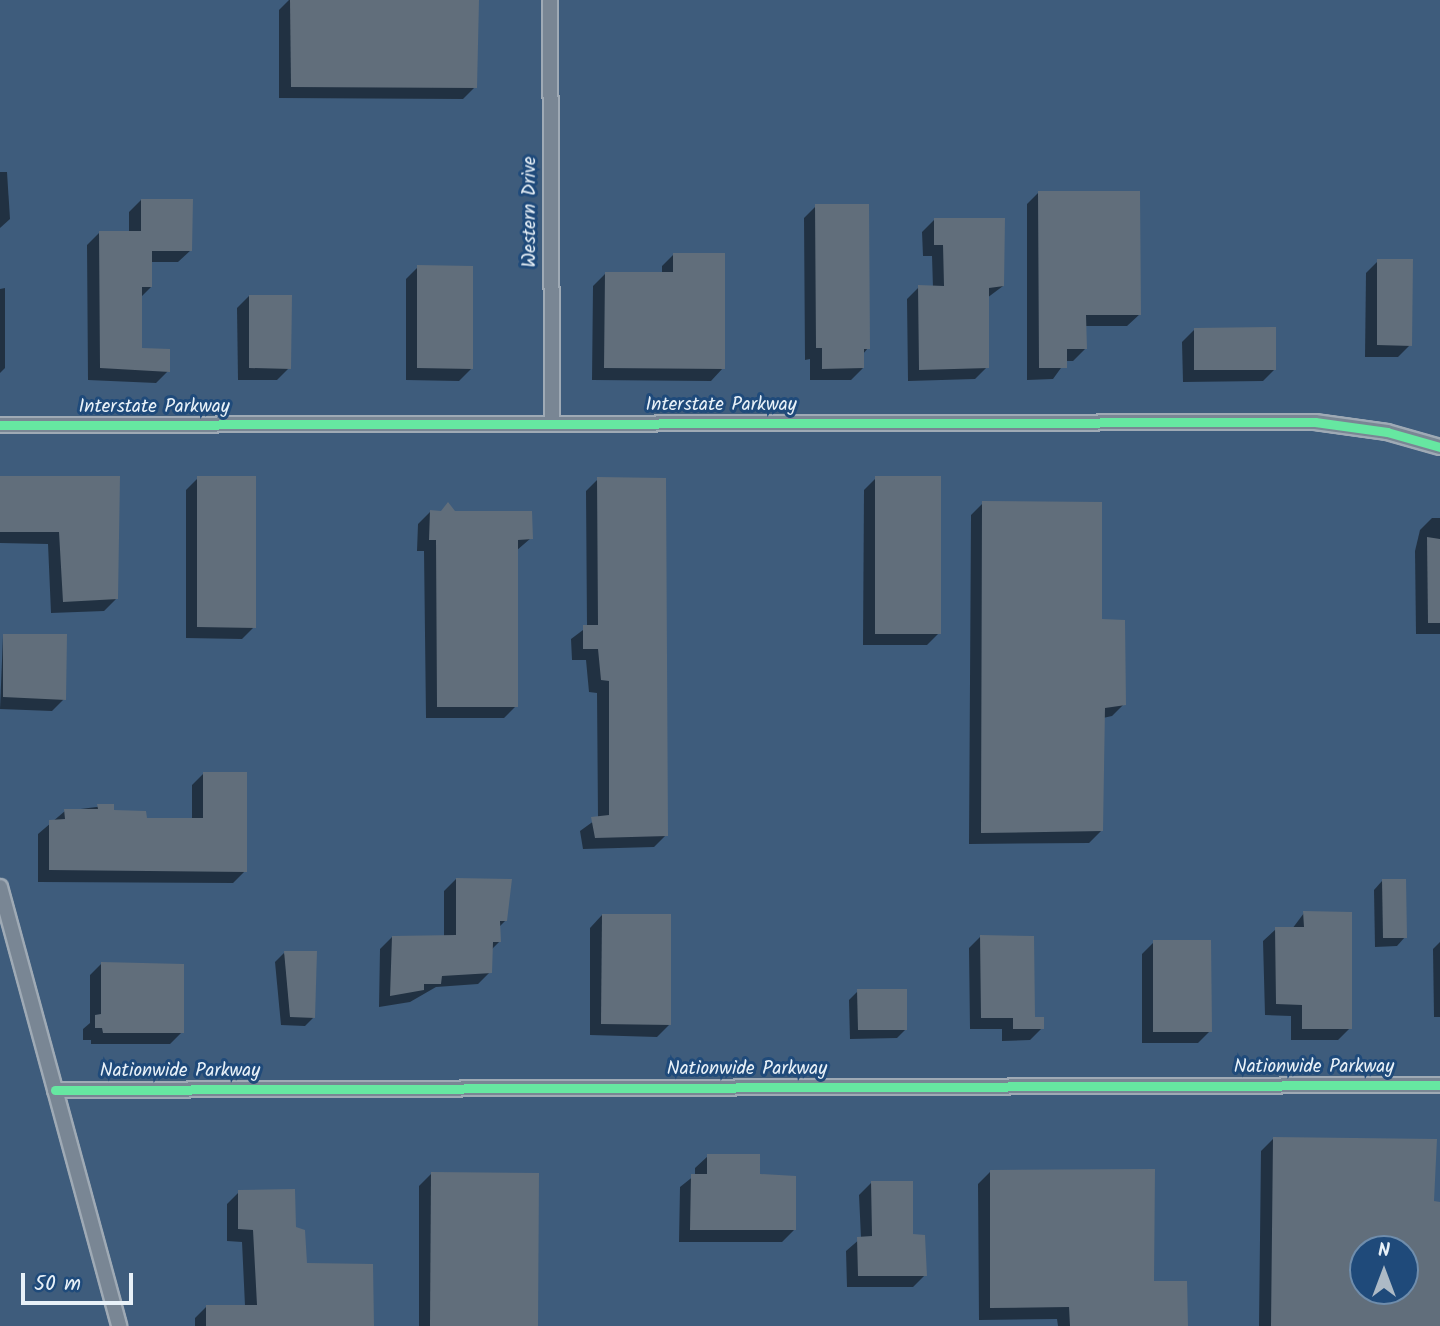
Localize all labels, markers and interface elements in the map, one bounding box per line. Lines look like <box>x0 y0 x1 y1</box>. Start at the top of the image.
street label: Western Drive <box>520 156 542 268</box>
street label: Interstate Parkway <box>645 395 797 417</box>
street label: Interstate Parkway <box>78 397 230 419</box>
street label: Nationwide Parkway <box>1234 1057 1394 1079</box>
street label: Nationwide Parkway <box>667 1059 827 1081</box>
street label: Nationwide Parkway <box>100 1061 260 1083</box>
north arrow <box>1349 1235 1419 1305</box>
text: N <box>1378 1236 1390 1266</box>
scale bar <box>24 1260 136 1304</box>
text: 50 m <box>34 1268 81 1301</box>

